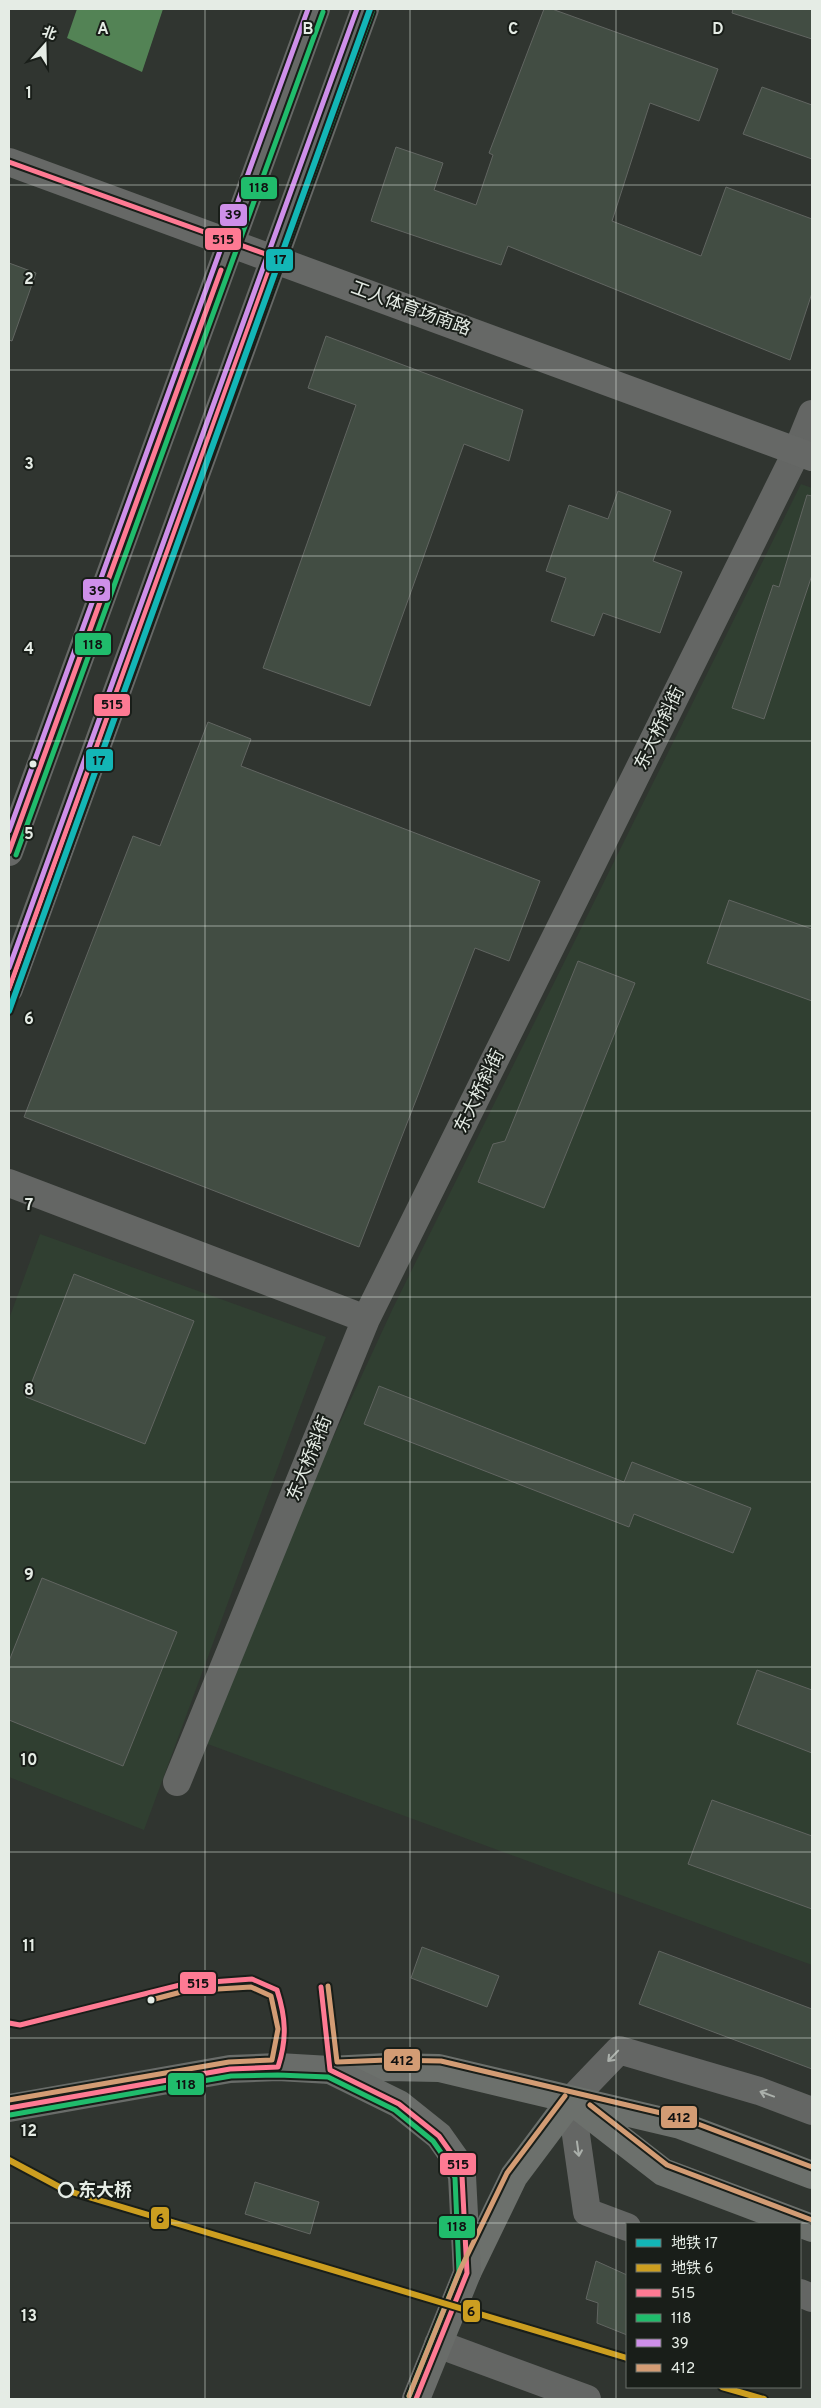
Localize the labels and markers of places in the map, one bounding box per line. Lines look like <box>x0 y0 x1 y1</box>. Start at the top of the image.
unlabelled marker <box>28 759 38 769</box>
unlabelled marker <box>146 1995 156 2005</box>
place label: 东大桥 <box>78 2180 132 2203</box>
marker: 东大桥 <box>58 2182 74 2198</box>

